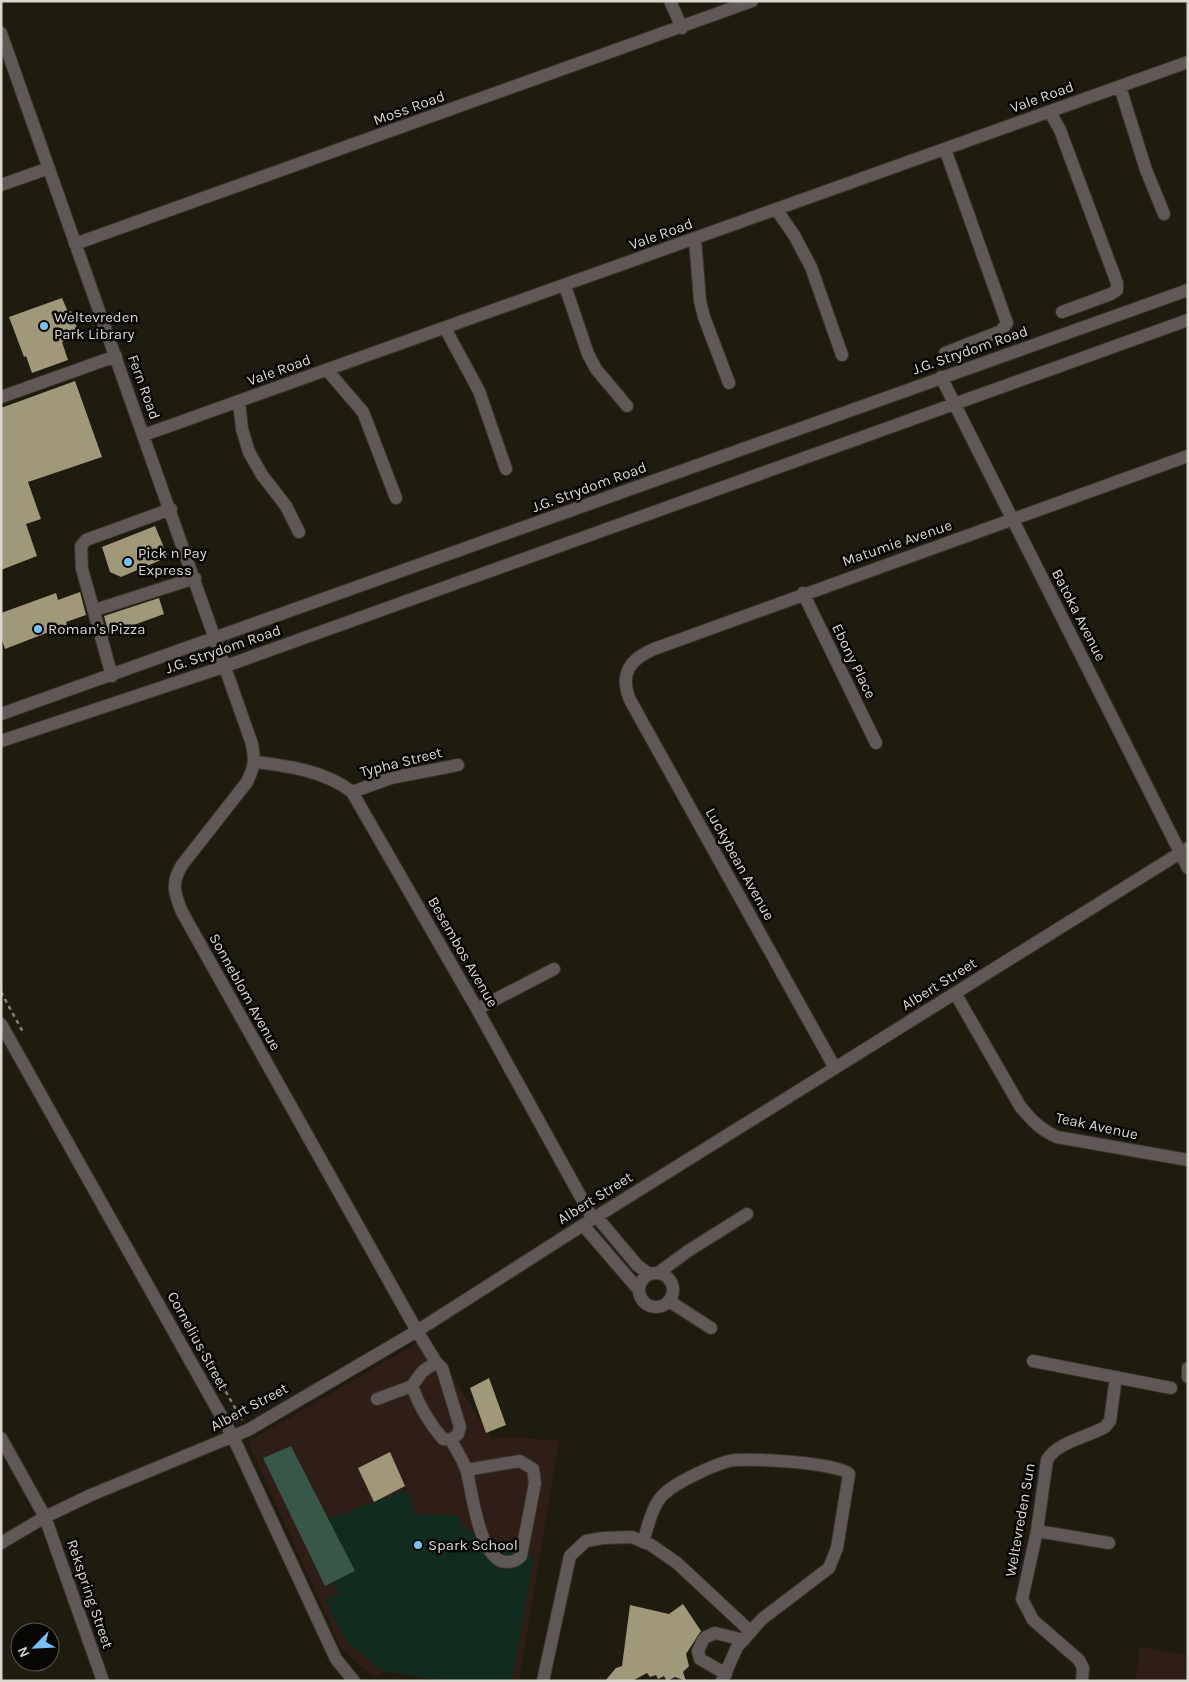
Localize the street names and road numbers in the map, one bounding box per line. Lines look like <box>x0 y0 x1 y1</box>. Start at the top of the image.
street label: Vale Road <box>1008 77 1076 117</box>
street label: Moss Road <box>371 87 447 129</box>
street label: Vale Road <box>627 214 695 254</box>
street label: J.G. Strydom Road <box>910 322 1030 378</box>
street label: Vale Road <box>245 350 313 390</box>
street label: Fern Road <box>124 352 164 422</box>
street label: J.G. Strydom Road <box>529 458 649 516</box>
street label: Matumie Avenue <box>840 516 954 570</box>
street label: Batoka Avenue <box>1048 566 1110 664</box>
street label: J.G. Strydom Road <box>163 621 283 677</box>
street label: Ebony Place <box>828 621 880 701</box>
street label: Typha Street <box>358 743 444 781</box>
street label: Luckybean Avenue <box>702 805 778 923</box>
street label: Besembos Avenue <box>424 894 502 1010</box>
street label: Sonneblom Avenue <box>205 930 285 1054</box>
street label: Albert Street <box>898 954 980 1014</box>
street label: Teak Avenue <box>1054 1108 1140 1144</box>
street label: Albert Street <box>554 1168 636 1228</box>
street label: Cornelius Street <box>163 1289 233 1394</box>
street label: Albert Street <box>207 1379 291 1435</box>
street label: Weltevreden Sun <box>1001 1462 1039 1578</box>
street label: Rekspring Street <box>63 1537 117 1651</box>

